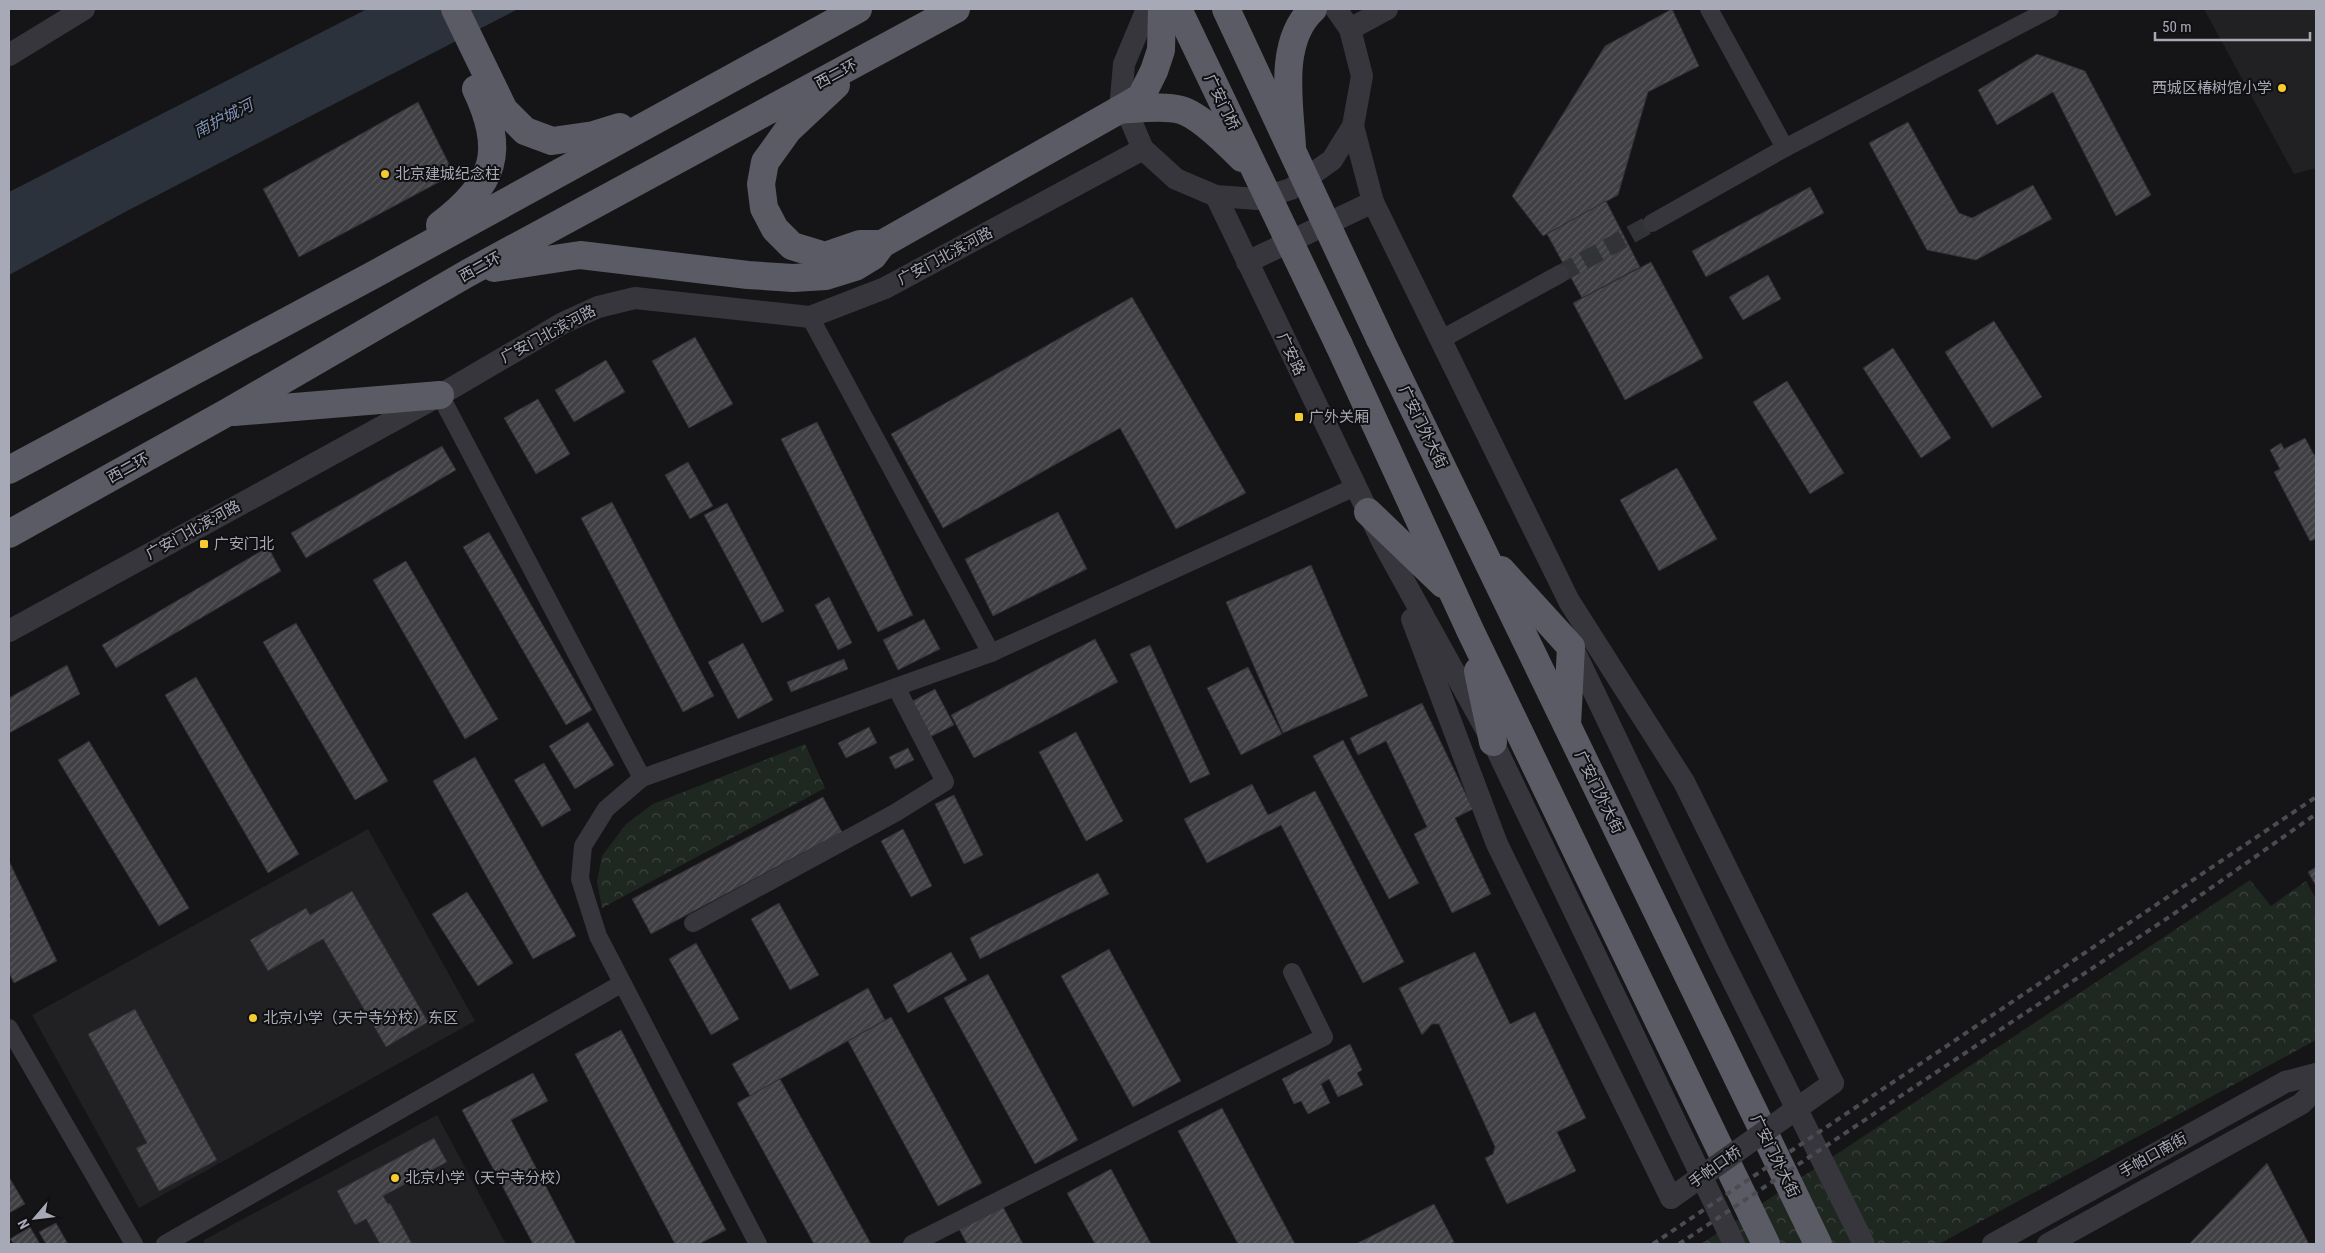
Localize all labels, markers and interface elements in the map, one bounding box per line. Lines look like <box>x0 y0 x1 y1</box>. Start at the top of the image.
scale bar <box>2155 10 2310 42</box>
text: 50 m <box>2162 18 2192 36</box>
street label: 西二环 <box>812 55 860 93</box>
street label: 广安门桥 <box>1201 71 1243 133</box>
place label: 西城区椿树馆小学 <box>2152 79 2272 97</box>
marker: 西城区椿树馆小学 <box>2276 82 2288 94</box>
water label: 南护城河 <box>190 94 259 141</box>
place label: 北京建城纪念柱 <box>395 165 500 183</box>
marker: 北京建城纪念柱 <box>379 168 391 180</box>
street label: 广安门北滨河路 <box>894 223 996 289</box>
street label: 西二环 <box>456 248 504 286</box>
street label: 广安门北滨河路 <box>497 301 599 367</box>
street label: 广安路 <box>1273 330 1309 378</box>
street label: 广安门外大街 <box>1395 383 1451 471</box>
place label: 广外关厢 <box>1309 408 1369 426</box>
marker: 广外关厢 <box>1293 411 1305 423</box>
street label: 西二环 <box>104 449 152 487</box>
street label: 广安门北滨河路 <box>143 497 243 563</box>
place label: 广安门北 <box>214 535 274 553</box>
marker: 广安门北 <box>198 538 210 550</box>
street label: 广安门外大街 <box>1571 748 1627 836</box>
place label: 北京小学（天宁寺分校）东区 <box>263 1009 458 1027</box>
marker: 北京小学（天宁寺分校）东区 <box>247 1012 259 1024</box>
street label: 广安门外大街 <box>1747 1112 1803 1200</box>
street label: 手帕口南街 <box>2116 1129 2190 1181</box>
street label: 手帕口桥 <box>1685 1142 1745 1192</box>
place label: 北京小学（天宁寺分校） <box>405 1169 570 1187</box>
marker: 北京小学（天宁寺分校） <box>389 1172 401 1184</box>
north arrow <box>10 1193 60 1243</box>
text: N <box>14 1217 33 1232</box>

